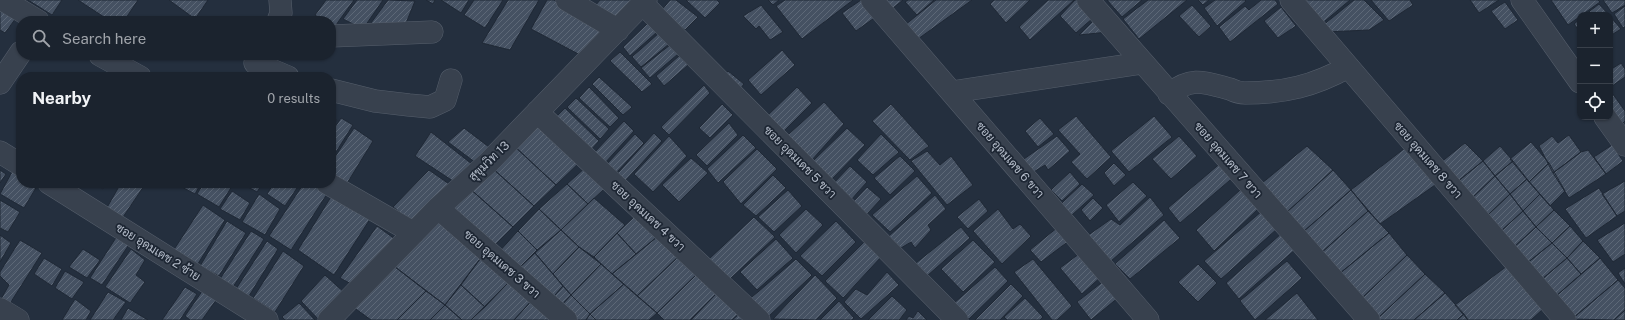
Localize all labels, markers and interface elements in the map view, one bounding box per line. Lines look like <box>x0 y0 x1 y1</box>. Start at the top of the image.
map controls <box>1577 12 1613 120</box>
button: + <box>1577 12 1613 48</box>
search box <box>16 16 336 60</box>
icon: search <box>30 27 52 49</box>
text: Search here <box>62 30 146 47</box>
button: − <box>1577 48 1613 84</box>
button: locate <box>1577 84 1613 120</box>
text: Nearby <box>32 88 91 108</box>
text: 0 results <box>267 91 320 106</box>
street label: ซอย อุดมเดช 6 ขวา <box>972 119 1047 202</box>
street label: ซอย อุดมเดช 7 ขวา <box>1190 119 1265 202</box>
street label: ซอย อุดมเดช 8 ขวา <box>1390 119 1465 202</box>
street label: ซอย อุดมเดช 5 ขวา <box>760 123 839 202</box>
street label: สุขุมวิท 13 <box>466 138 514 185</box>
street label: ซอย อุดมเดช 4 ขวา <box>607 178 688 255</box>
street label: ซอย อุดมเดช 2 ซ้าย <box>112 220 203 285</box>
street label: ซอย อุดมเดช 3 ขวา <box>460 227 543 302</box>

